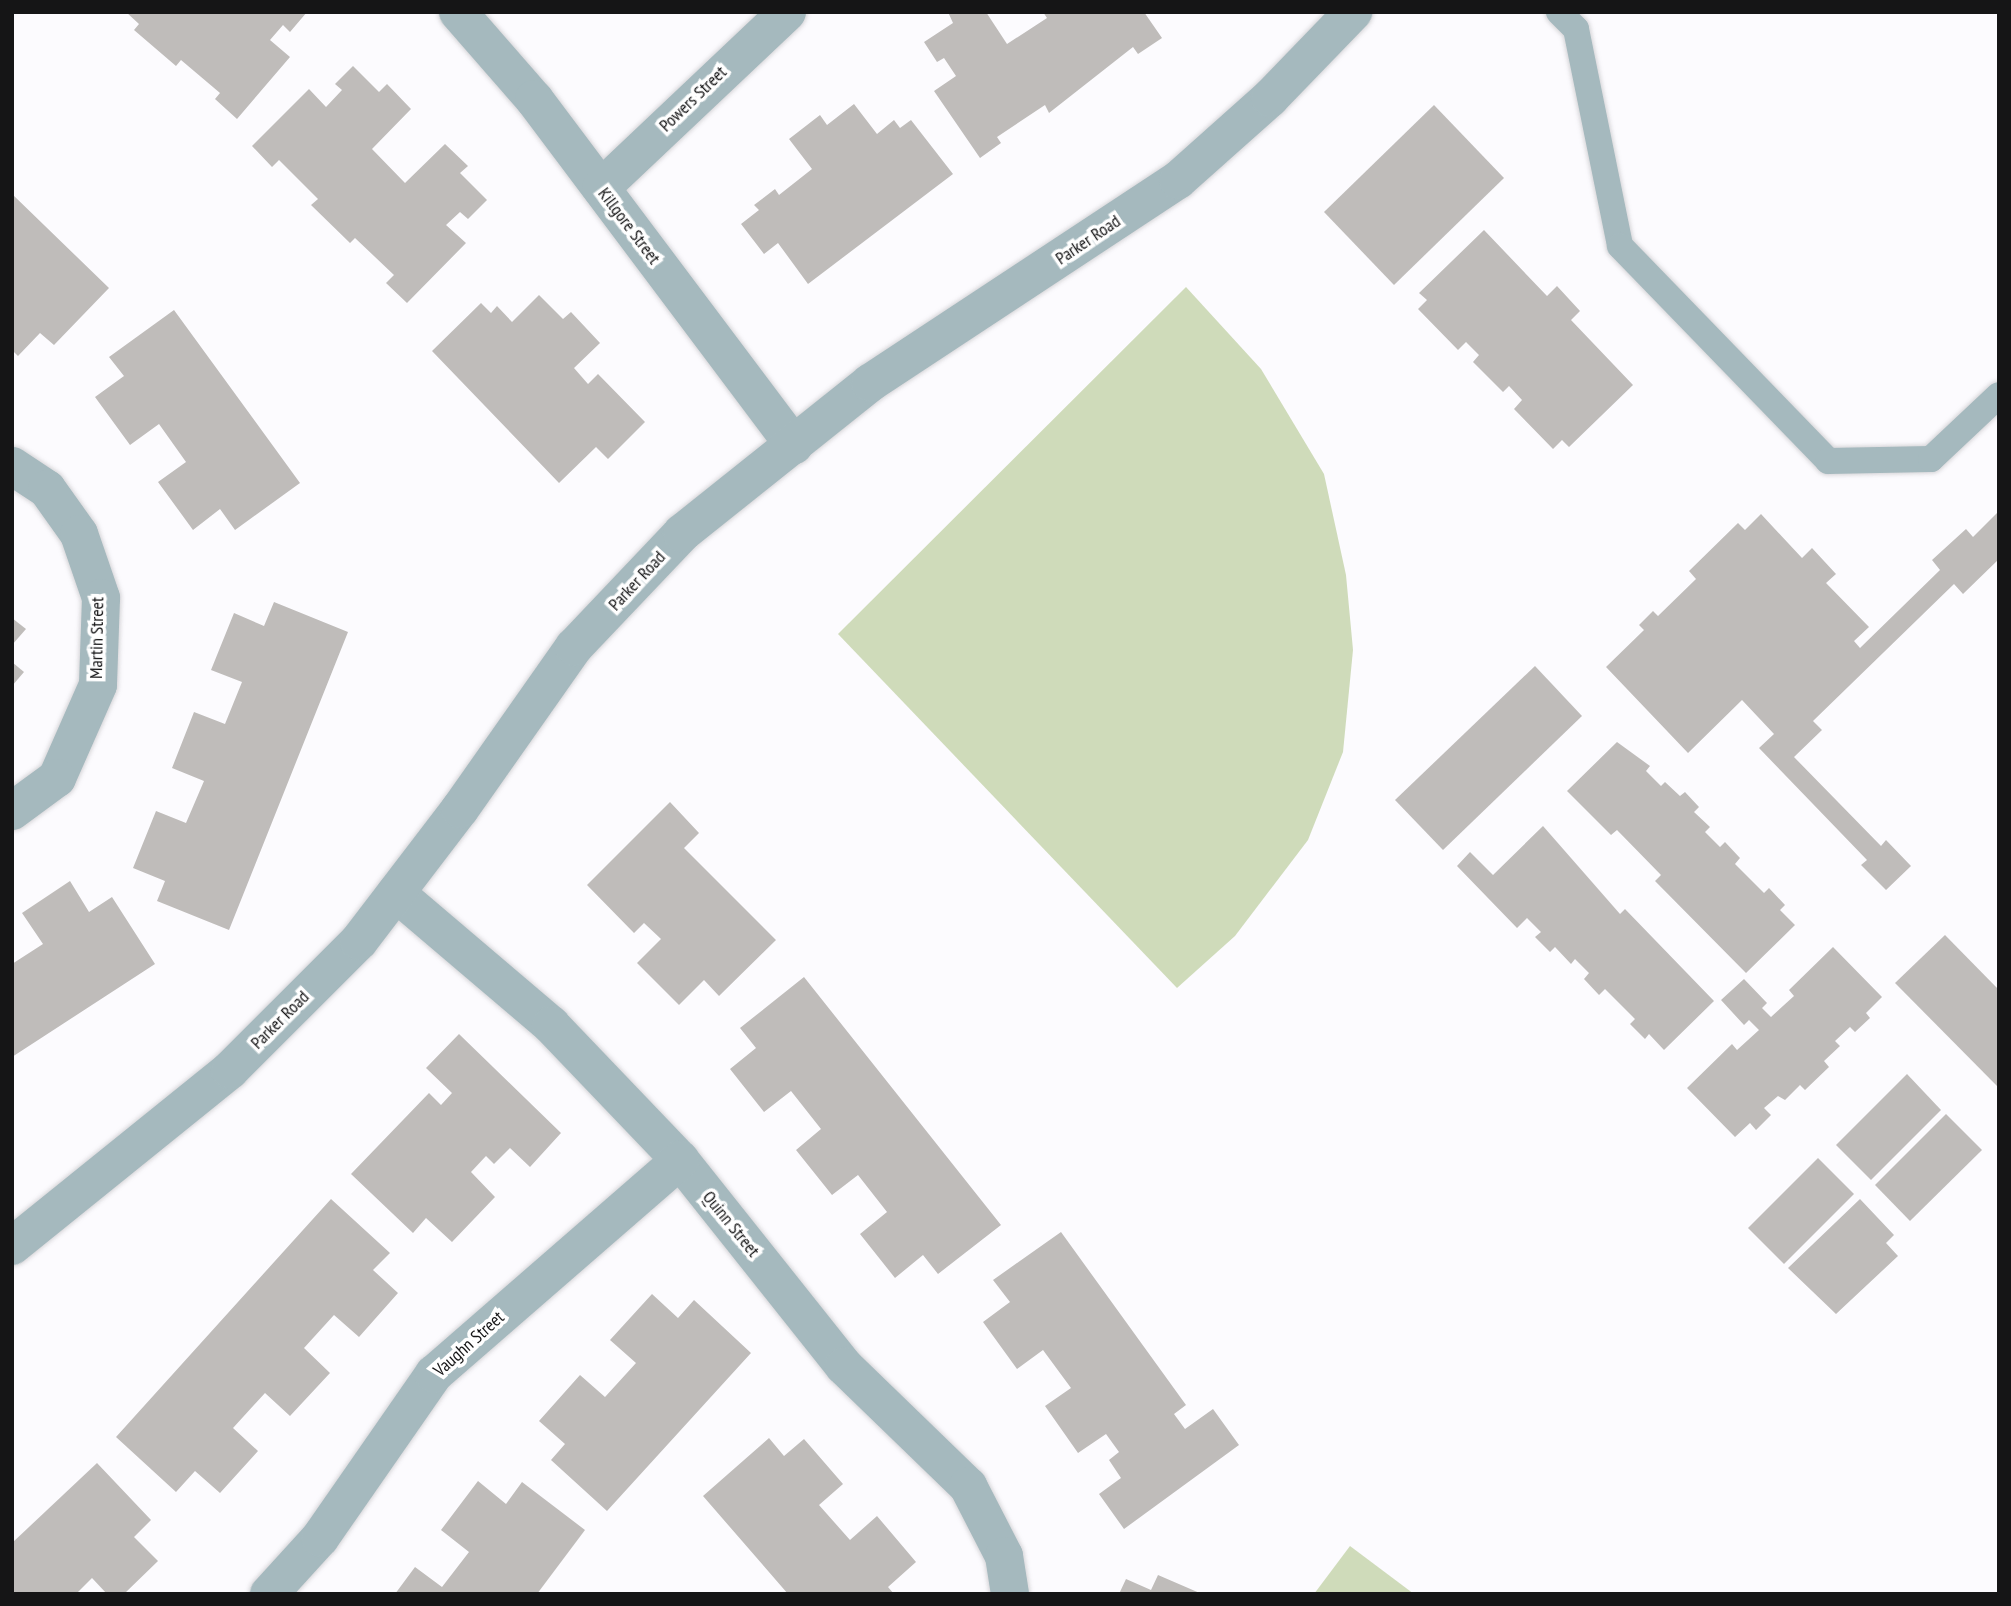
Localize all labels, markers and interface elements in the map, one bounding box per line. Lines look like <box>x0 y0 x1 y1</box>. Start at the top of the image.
street label: Powers Street <box>655 62 731 136</box>
street label: Killgore Street <box>593 183 665 269</box>
street label: Parker Road <box>1052 211 1124 269</box>
street label: Parker Road <box>604 547 670 615</box>
street label: Martin Street <box>85 597 109 679</box>
street label: Parker Road <box>246 986 314 1054</box>
street label: Quinn Street <box>698 1187 764 1261</box>
street label: Vaughn Street <box>429 1307 509 1381</box>

